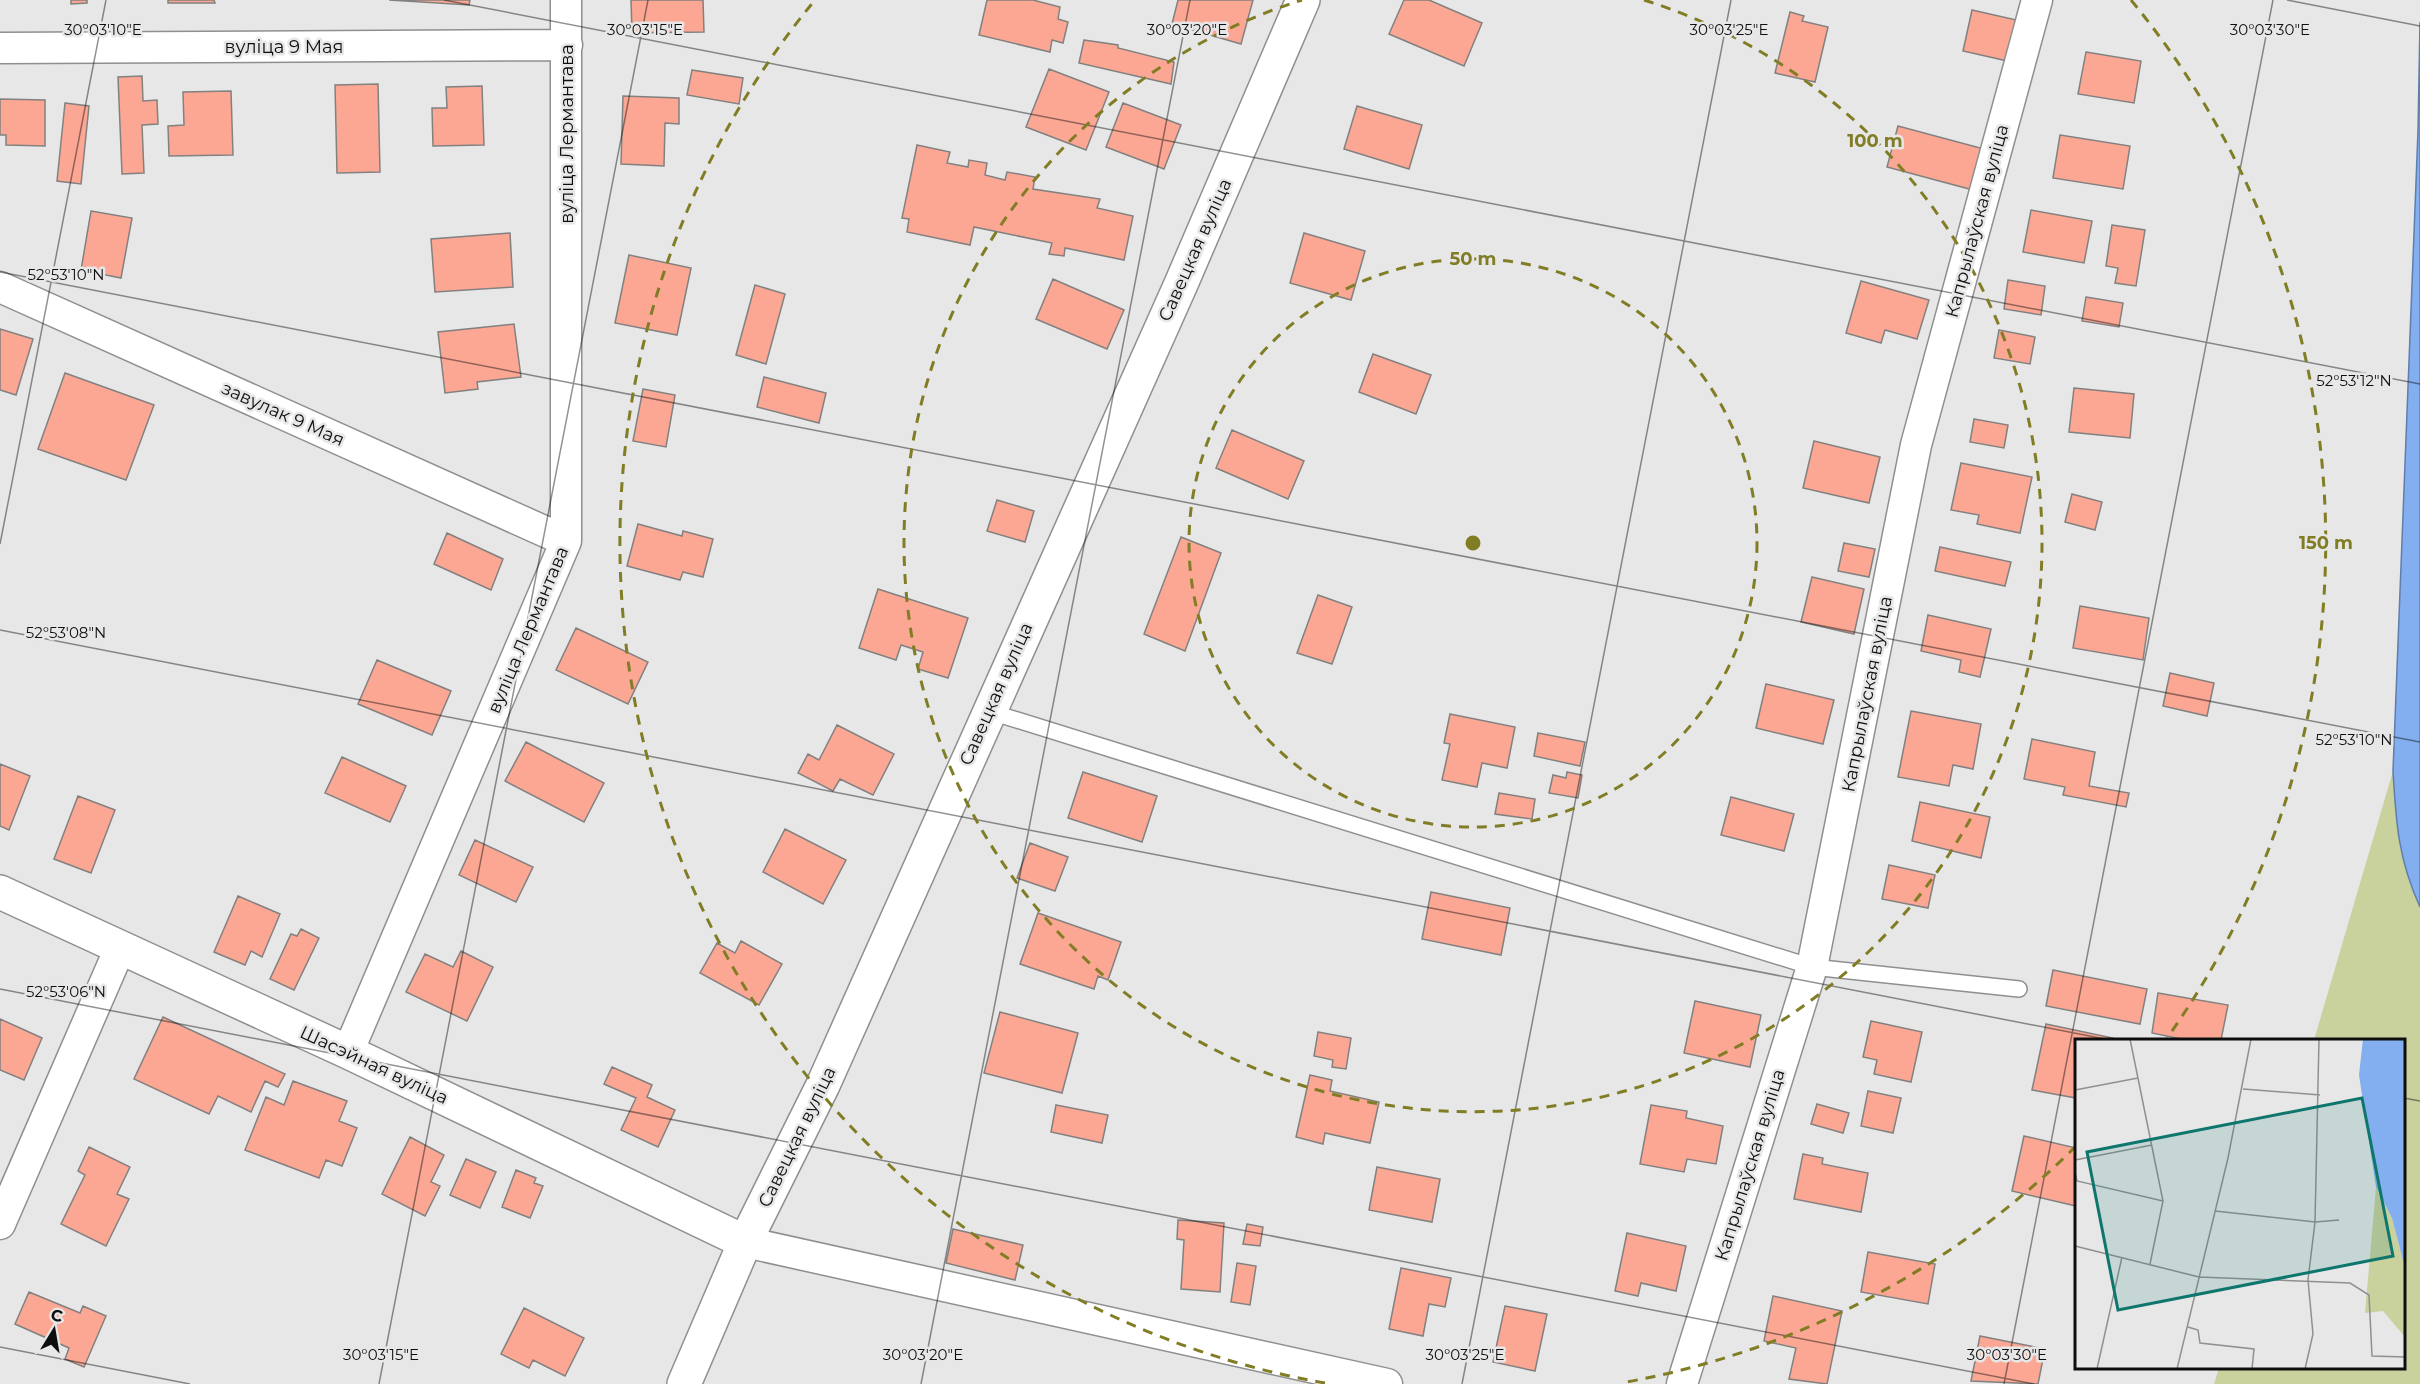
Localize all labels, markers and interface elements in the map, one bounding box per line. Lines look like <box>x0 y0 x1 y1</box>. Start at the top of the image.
text: 30°03'10"E <box>64 20 142 39</box>
text: 30°03'15"E <box>607 20 683 39</box>
text: 30°03'20"E <box>1147 20 1227 39</box>
text: 30°03'25"E <box>1690 20 1768 39</box>
text: 30°03'30"E <box>2230 20 2310 39</box>
street label: вуліца 9 Мая <box>225 36 343 58</box>
street label: вуліца Лермантава <box>556 44 578 224</box>
street label: Капрылаўская вуліца <box>1941 122 2013 320</box>
text: 100 m <box>1847 130 1903 152</box>
street label: Савецкая вуліца <box>1154 175 1236 325</box>
text: 50 m <box>1450 248 1496 270</box>
text: 52°53'10"N <box>27 265 105 284</box>
text: 52°53'12"N <box>2316 371 2392 390</box>
street label: завулак 9 Мая <box>218 377 348 451</box>
text: 150 m <box>2299 532 2353 554</box>
centre of rings <box>1463 533 1483 553</box>
street label: вуліца Лермантава <box>483 543 573 717</box>
street label: Капрылаўская вуліца <box>1837 594 1897 794</box>
street label: Савецкая вуліца <box>955 619 1037 769</box>
text: 52°53'08"N <box>26 623 106 642</box>
text: 52°53'10"N <box>2315 730 2393 749</box>
text: 52°53'06"N <box>26 982 106 1001</box>
street label: Шасэйная вуліца <box>296 1021 452 1109</box>
inset map <box>2075 1039 2405 1369</box>
street label: Савецкая вуліца <box>753 1063 841 1211</box>
street label: Капрылаўская вуліца <box>1710 1066 1790 1264</box>
north arrow <box>24 1300 84 1360</box>
text: С <box>49 1305 65 1326</box>
text: 30°03'15"E <box>343 1345 419 1364</box>
text: 30°03'20"E <box>883 1345 963 1364</box>
text: 30°03'25"E <box>1426 1345 1504 1364</box>
text: 30°03'30"E <box>1967 1345 2047 1364</box>

